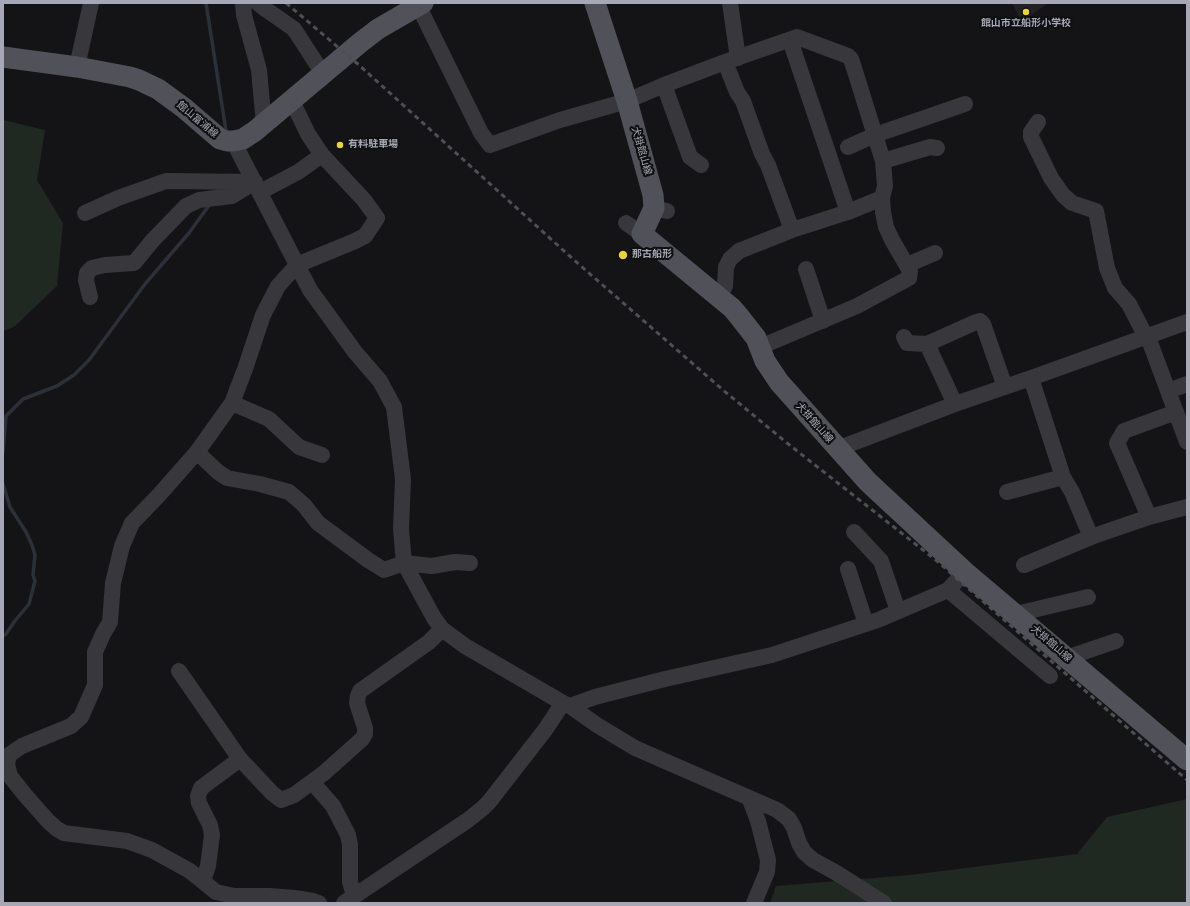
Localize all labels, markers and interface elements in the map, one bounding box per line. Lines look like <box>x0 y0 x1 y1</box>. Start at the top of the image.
marker: 館山市立船形小学校 <box>1021 7 1031 17</box>
place label: 館山市立船形小学校 <box>981 18 1071 30</box>
street label: 館山富浦線 <box>174 99 220 141</box>
street label: 犬掛館山線 <box>628 125 654 177</box>
place label: 有料駐車場 <box>348 139 398 151</box>
marker: 有料駐車場 <box>335 140 345 150</box>
marker: 那古船形 <box>617 249 629 261</box>
place label: 那古船形 <box>632 249 672 261</box>
street label: 犬掛館山線 <box>793 400 835 446</box>
street label: 犬掛館山線 <box>1028 623 1074 665</box>

